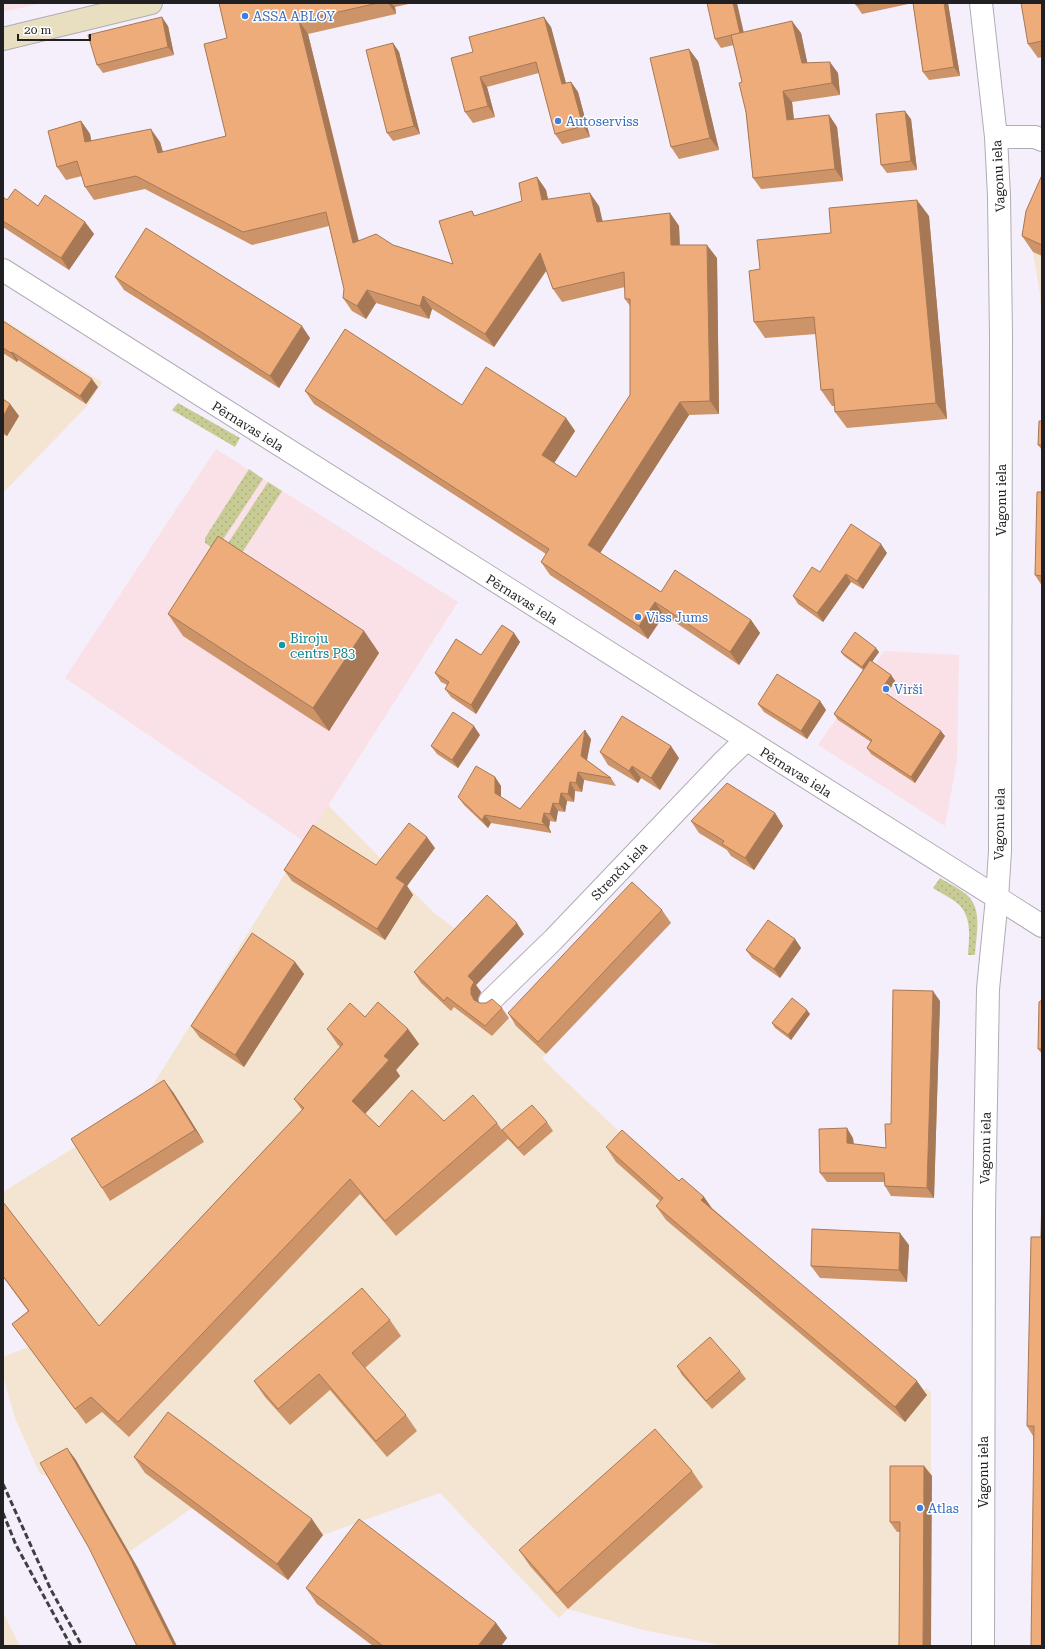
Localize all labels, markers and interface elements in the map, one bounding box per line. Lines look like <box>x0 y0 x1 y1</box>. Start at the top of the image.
place label: ASSA ABLOY <box>253 9 335 24</box>
marker: ASSA ABLOY <box>240 11 250 21</box>
scale bar <box>18 16 90 42</box>
text: 20 m <box>24 23 51 37</box>
place label: Autoserviss <box>566 114 639 129</box>
marker: Autoserviss <box>553 116 563 126</box>
street label: Vagonu iela <box>989 140 1008 212</box>
street label: Pērnavas iela <box>209 398 286 454</box>
street label: Vagonu iela <box>994 464 1009 536</box>
street label: Pērnavas iela <box>483 571 560 627</box>
place label: Viss Jums <box>646 610 708 625</box>
marker: Viss Jums <box>633 612 643 622</box>
place label: Biroju centrs P83 <box>290 631 355 661</box>
marker: Biroju centrs P83 <box>277 640 287 650</box>
place label: Virši <box>894 682 923 697</box>
marker: Virši <box>881 684 891 694</box>
street label: Pērnavas iela <box>757 744 834 800</box>
street label: Vagonu iela <box>991 788 1008 860</box>
street label: Strenču iela <box>588 839 651 903</box>
street label: Vagonu iela <box>977 1112 994 1184</box>
street label: Vagonu iela <box>976 1436 991 1508</box>
place label: Atlas <box>928 1501 959 1516</box>
marker: Atlas <box>915 1503 925 1513</box>

